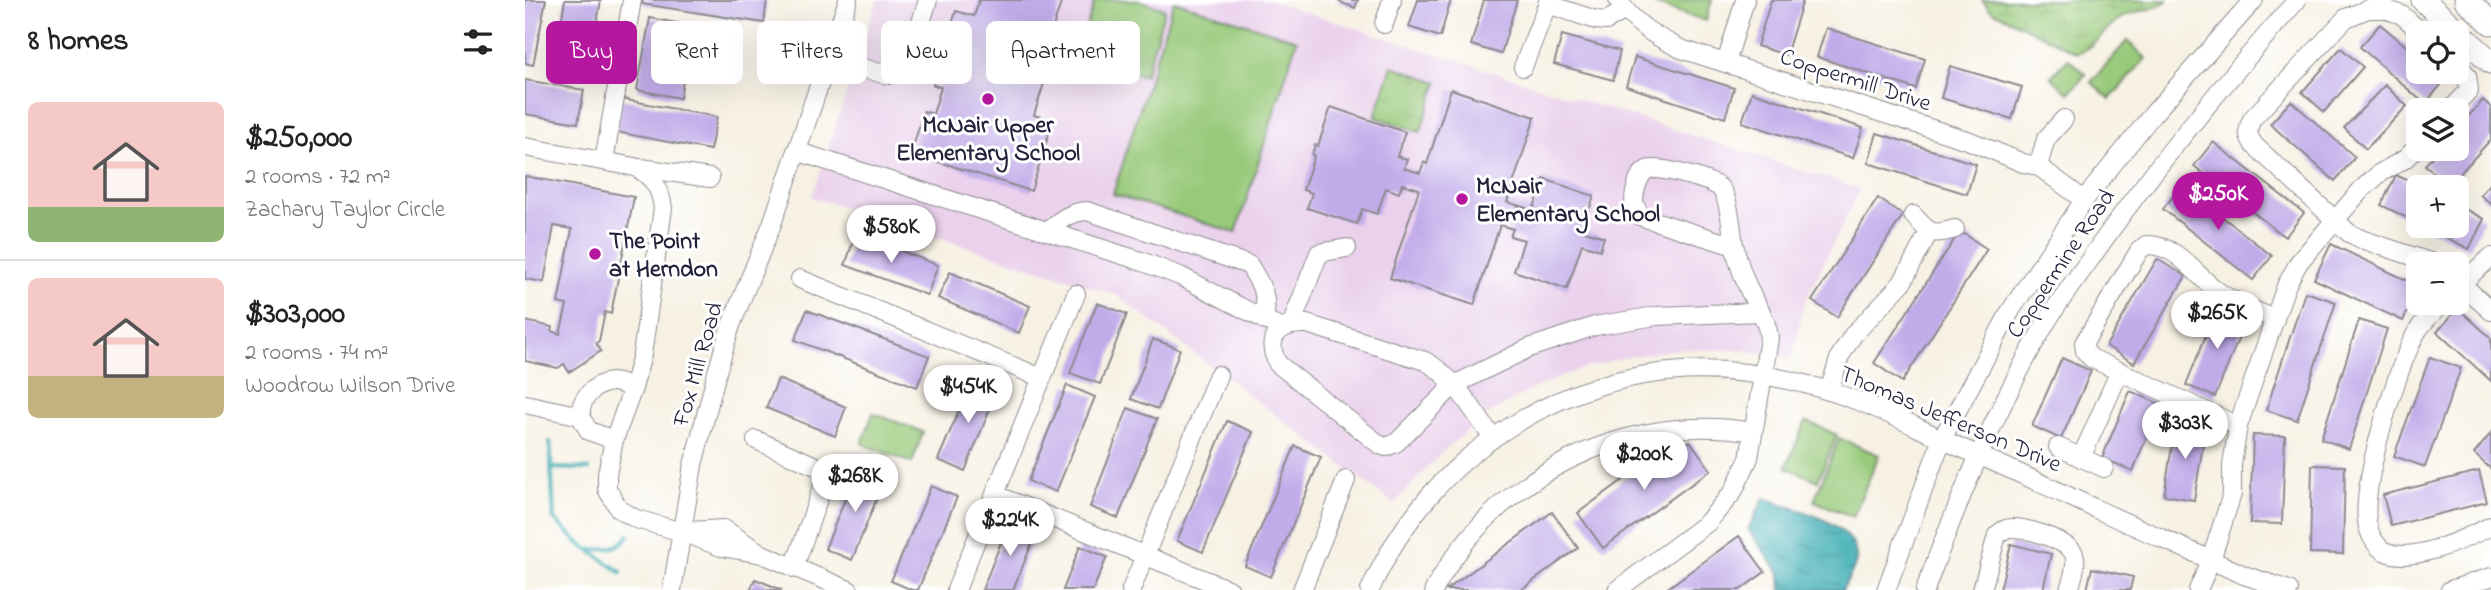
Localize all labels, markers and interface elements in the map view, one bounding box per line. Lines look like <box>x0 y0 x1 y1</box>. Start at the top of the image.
text: 8 homes <box>28 20 129 64</box>
chip: Buy <box>546 21 637 84</box>
chip: Rent <box>651 21 743 84</box>
chip: Filters <box>757 21 867 84</box>
chip: New <box>881 21 972 84</box>
chip: Apartment <box>986 21 1140 84</box>
map controls <box>2406 21 2469 315</box>
button: locate <box>2406 21 2469 84</box>
icon: filters <box>459 23 497 61</box>
street label: Coppermill Drive <box>1775 40 1936 122</box>
marker: McNair Upper Elementary School <box>980 91 996 107</box>
button: layers <box>2406 98 2469 161</box>
place label: McNair Upper Elementary School <box>896 109 1080 173</box>
text: $250,000 <box>245 117 352 161</box>
icon: home <box>84 130 168 214</box>
text: 2 rooms · 72 m² <box>245 161 391 194</box>
place label: McNair Elementary School <box>1476 170 1660 234</box>
pin: $250K <box>2169 173 2267 232</box>
button: + <box>2406 175 2469 238</box>
text: $250K <box>2188 178 2248 211</box>
street label: Coppermine Road <box>1999 182 2125 346</box>
marker: McNair Elementary School <box>1454 191 1470 207</box>
text: Zachary Taylor Circle <box>245 194 445 227</box>
pin: $580K <box>842 205 940 265</box>
text: $580K <box>863 211 919 244</box>
place label: The Point at Herndon <box>609 225 718 288</box>
marker: The Point at Herndon <box>587 246 603 262</box>
button: − <box>2406 252 2469 315</box>
pin: $265K <box>2168 292 2266 351</box>
text: $303,000 <box>245 293 345 337</box>
text: $265K <box>2187 297 2247 330</box>
street label: Fox Mill Road <box>665 298 734 432</box>
icon: home <box>84 306 168 390</box>
text: 2 rooms · 74 m² <box>245 337 389 370</box>
street label: Thomas Jefferson Drive <box>1834 358 2067 483</box>
pin: $454K <box>919 366 1017 425</box>
text: Woodrow Wilson Drive <box>245 370 455 403</box>
text: $454K <box>939 371 997 404</box>
pin: $303K <box>2136 402 2234 461</box>
text: $303K <box>2158 407 2212 440</box>
pin: $200K <box>1595 433 1693 492</box>
text: $200K <box>1616 438 1672 471</box>
pin: $268K <box>806 454 904 514</box>
text: $268K <box>827 460 883 493</box>
pin: $224K <box>961 498 1059 558</box>
text: $224K <box>981 504 1039 537</box>

